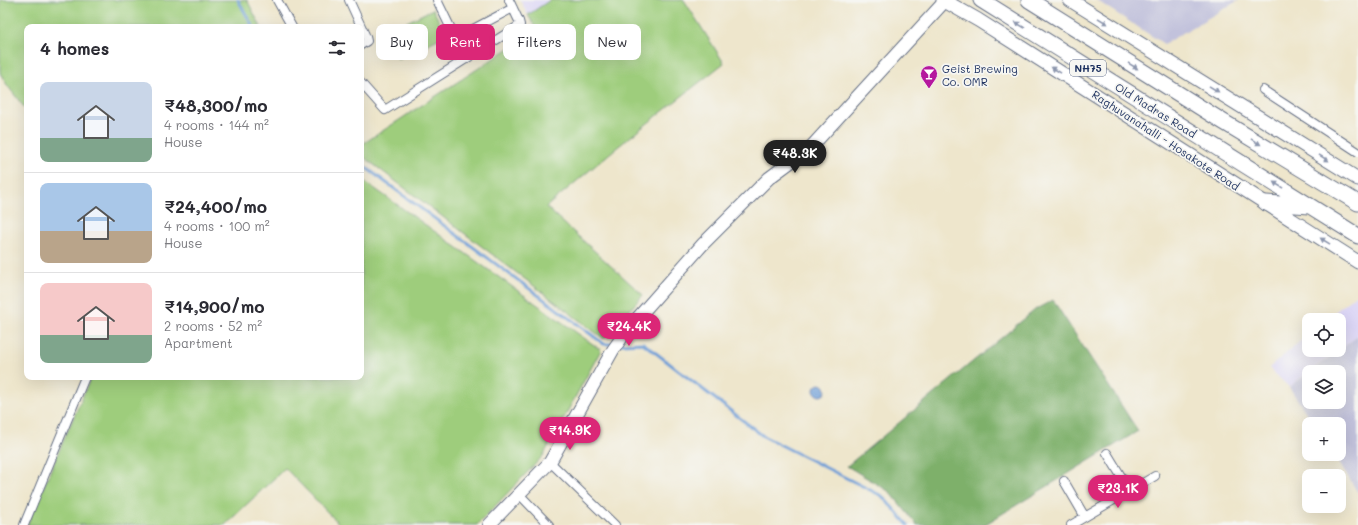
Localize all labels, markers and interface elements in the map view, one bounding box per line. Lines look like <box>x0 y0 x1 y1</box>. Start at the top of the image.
one-way arrow <box>1097 17 1109 24</box>
one-way arrow <box>1015 21 1025 29</box>
chip: Buy <box>376 24 428 60</box>
chip: Rent <box>436 24 495 60</box>
chip: Filters <box>503 24 576 60</box>
chip: New <box>584 24 641 60</box>
text: 4 homes <box>40 37 109 59</box>
icon: filters <box>326 37 348 59</box>
road number: NH75 <box>1070 60 1106 76</box>
place label: Geist Brewing Co. OMR <box>942 61 1018 89</box>
one-way arrow <box>1128 62 1138 70</box>
bar icon: Geist Brewing Co. OMR <box>919 64 939 89</box>
one-way arrow <box>1050 66 1062 73</box>
street label: Old Madras Road <box>1113 79 1200 141</box>
one-way arrow <box>1209 85 1219 93</box>
street label: Raghuvanahalli - Hosakote Road <box>1089 87 1243 193</box>
text: ₹48,300/mo <box>164 94 268 116</box>
icon: home <box>72 98 120 146</box>
text: 4 rooms · 144 m² <box>164 116 269 133</box>
text: House <box>164 133 202 150</box>
one-way arrow <box>1250 138 1262 145</box>
pin: ₹48.3K <box>762 140 828 174</box>
text: ₹48.3K <box>772 144 818 161</box>
one-way arrow <box>1318 154 1330 161</box>
one-way arrow <box>1272 182 1284 189</box>
text: ₹24,400/mo <box>164 195 267 217</box>
icon: home <box>72 199 120 247</box>
text: 4 rooms · 100 m² <box>164 217 270 234</box>
text: House <box>164 234 202 251</box>
one-way arrow <box>1320 237 1330 245</box>
text: ₹14,900/mo <box>164 295 265 317</box>
icon: home <box>72 299 120 347</box>
pin: ₹24.4K <box>596 313 662 347</box>
map controls <box>1302 313 1346 513</box>
button: locate <box>1302 313 1346 357</box>
text: 2 rooms · 52 m² <box>164 317 262 334</box>
text: ₹24.4K <box>607 317 651 334</box>
text: Apartment <box>164 334 233 351</box>
button: layers <box>1302 365 1346 409</box>
pin: ₹14.9K <box>537 417 603 451</box>
button: + <box>1302 417 1346 461</box>
text: ₹14.9K <box>549 421 591 438</box>
button: − <box>1302 469 1346 513</box>
pin: ₹23.1K <box>1085 475 1151 509</box>
text: ₹23.1K <box>1097 479 1139 496</box>

